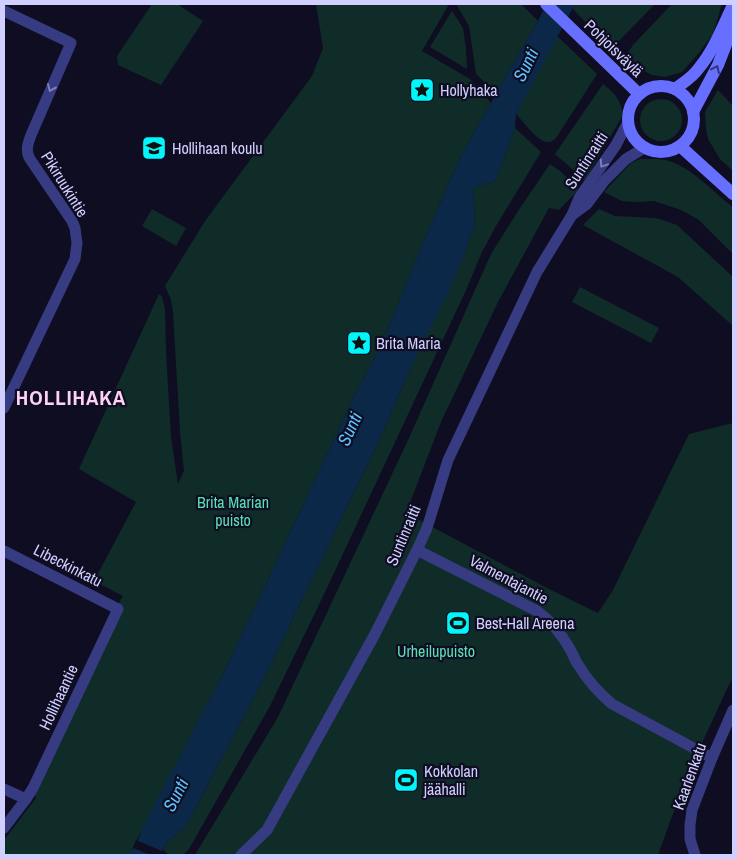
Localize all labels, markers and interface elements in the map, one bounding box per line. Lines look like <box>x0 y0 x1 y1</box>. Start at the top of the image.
street label: Pohjoisväylä <box>580 14 649 82</box>
water label: Sunti <box>507 44 544 86</box>
one-way arrow <box>710 65 720 74</box>
place icon: Hollyhaka <box>409 77 435 103</box>
place label: Hollyhaka <box>440 79 498 101</box>
one-way arrow <box>47 83 58 92</box>
street label: Suntinraitti <box>559 127 613 193</box>
school or university icon: Hollihaan koulu <box>141 135 167 161</box>
place label: Hollihaan koulu <box>172 137 262 159</box>
street label: Pikiruukintie <box>36 147 94 221</box>
one-way arrow <box>600 159 609 168</box>
place icon: Brita Maria <box>346 330 372 356</box>
place label: Brita Maria <box>376 332 442 354</box>
district label: HOLLIHAKA <box>16 383 126 412</box>
water label: Sunti <box>331 408 368 450</box>
park label: Brita Marian puisto <box>197 491 269 531</box>
street label: Suntinraitti <box>380 501 426 569</box>
street label: Libeckinkatu <box>30 538 106 592</box>
street label: Valmentajantie <box>466 549 552 609</box>
sports icon: Best‑Hall Areena <box>445 610 471 636</box>
place label: Best‑Hall Areena <box>476 612 575 634</box>
park label: Urheilupuisto <box>397 640 475 662</box>
street label: Hollihaantie <box>33 661 83 733</box>
street label: Kaarlenkatu <box>667 739 711 813</box>
place label: Kokkolan jäähalli <box>423 760 478 800</box>
sports icon: Kokkolan jäähalli <box>393 767 419 793</box>
water label: Sunti <box>157 774 195 816</box>

